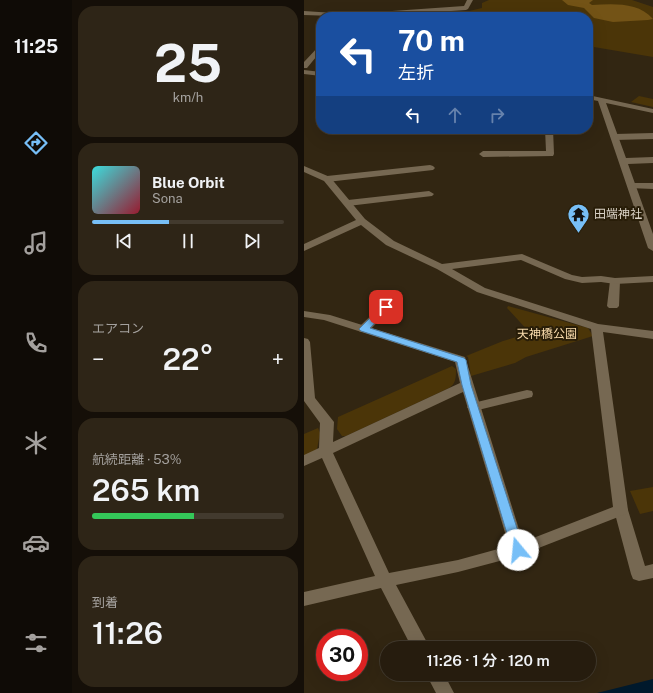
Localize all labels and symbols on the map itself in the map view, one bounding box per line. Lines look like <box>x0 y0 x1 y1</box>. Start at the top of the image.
temple icon: 田端神社 <box>565 201 591 234</box>
place label: 田端神社 <box>594 207 642 221</box>
pin <box>369 290 403 324</box>
park label: 天神橋公園 <box>517 327 577 341</box>
position arrow <box>497 529 539 571</box>
speed limit sign: 30 <box>316 629 368 681</box>

